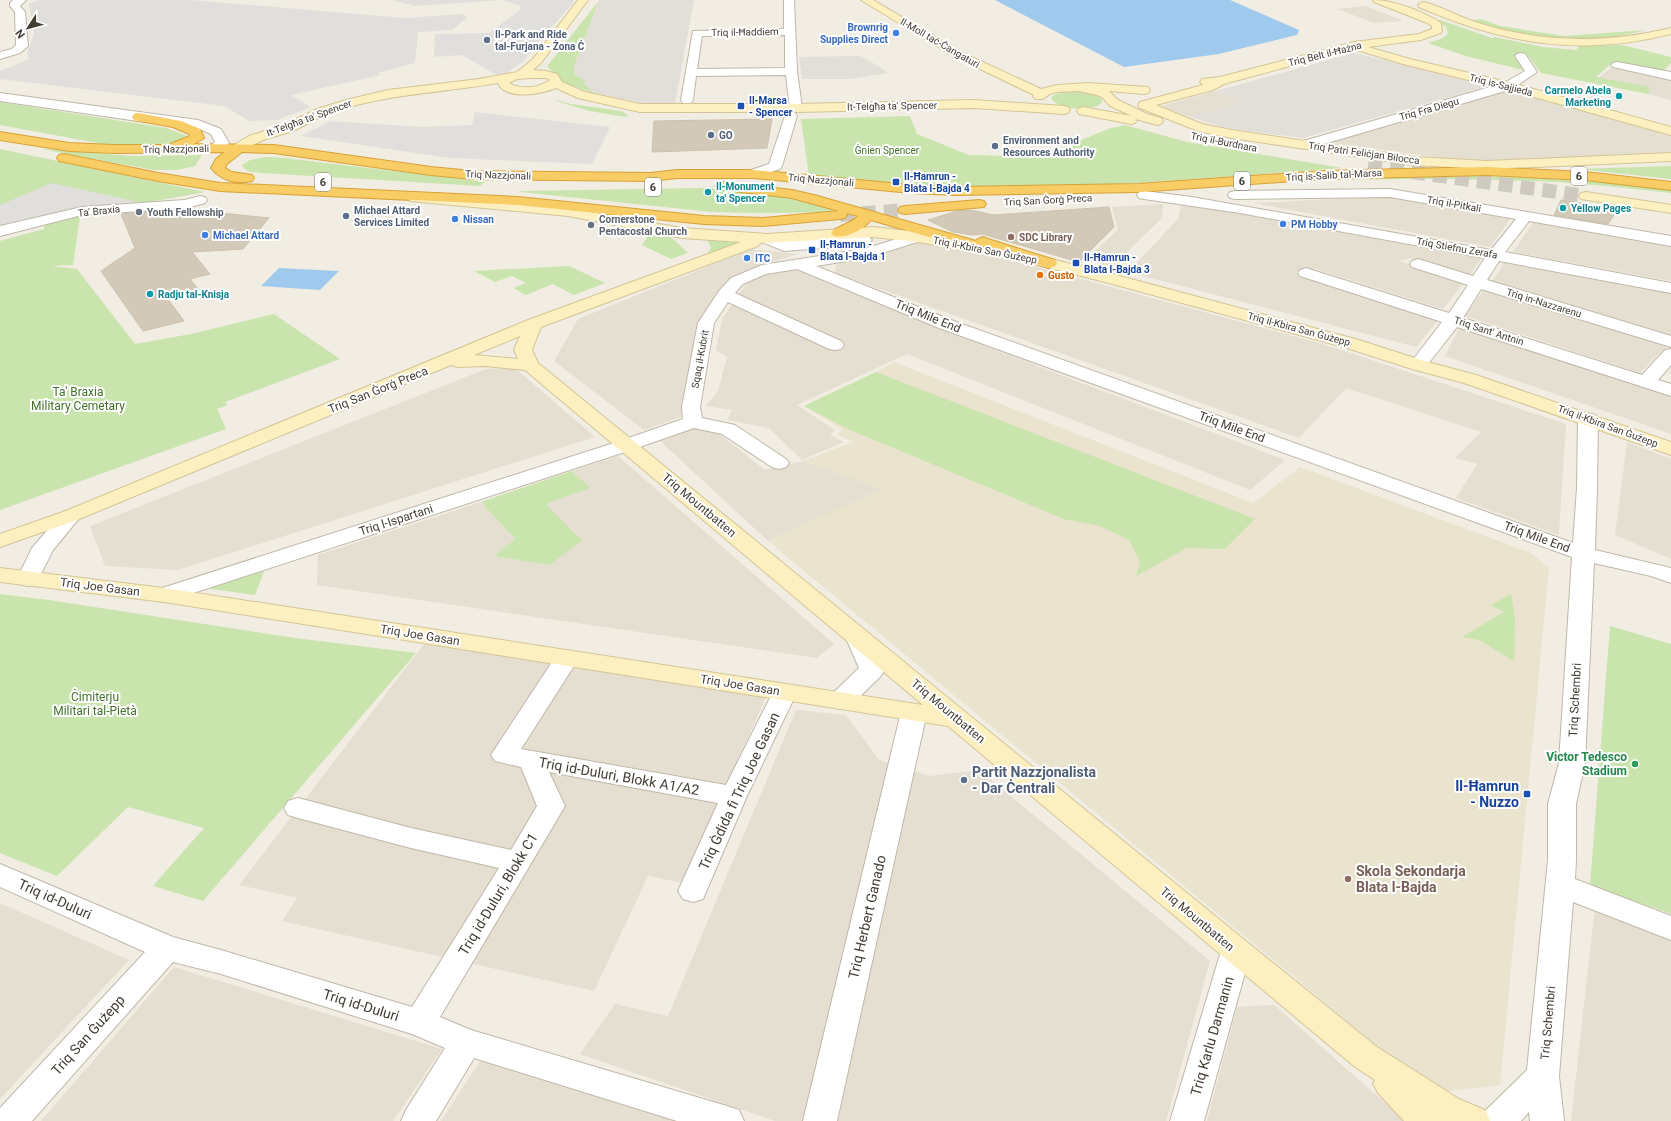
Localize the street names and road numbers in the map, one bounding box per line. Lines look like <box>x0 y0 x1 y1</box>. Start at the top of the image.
street label: Il-Moll taċ-Ċangaturi <box>898 15 982 70</box>
street label: Triq il-Ħaddiem <box>711 26 779 38</box>
street label: Triq Belt il-Ħażna <box>1287 40 1363 68</box>
street label: Triq is-Sajjieda <box>1468 72 1534 98</box>
street label: Triq Fra Diegu <box>1398 95 1460 123</box>
street label: It-Telgħa ta' Spencer <box>265 97 354 139</box>
street label: It-Telgħa ta' Spencer <box>847 100 938 112</box>
street label: Triq il-Burdnara <box>1190 130 1258 154</box>
street label: Triq Patri Feliċjan Bilocca <box>1308 140 1420 166</box>
street label: Triq Nazzjonali <box>143 143 209 155</box>
street label: Triq is-Salib tal-Marsa <box>1286 167 1382 183</box>
road number: 6 <box>1571 167 1587 185</box>
street label: Triq Nazzjonali <box>465 168 531 182</box>
street label: Triq Nazzjonali <box>788 172 854 188</box>
road number: 6 <box>1234 172 1250 190</box>
road number: 6 <box>315 173 331 191</box>
road number: 6 <box>645 178 661 196</box>
street label: Triq San Ġorġ Preca <box>1003 191 1092 208</box>
street label: Triq il-Pitkali <box>1426 194 1482 214</box>
street label: Ta' Braxia <box>77 203 121 219</box>
street label: Triq il-Kbira San Ġużepp <box>932 234 1039 266</box>
street label: Triq Stiefnu Zerafa <box>1416 235 1498 261</box>
street label: Triq in-Nazzarenu <box>1505 286 1583 320</box>
street label: Triq Mile End <box>893 297 963 335</box>
street label: Triq il-Kbira San Ġużepp <box>1246 309 1352 348</box>
street label: Triq Sant' Antnin <box>1453 315 1525 347</box>
street label: Sqaq il-Kubrit <box>689 329 711 389</box>
street label: Triq San Ġorġ Preca <box>325 362 430 416</box>
street label: Triq il-Kbira San Ġużepp <box>1556 402 1660 449</box>
street label: Triq Mile End <box>1197 409 1267 445</box>
street label: Triq Mountbatten <box>659 470 739 540</box>
street label: Triq l-Ispartani <box>357 501 435 539</box>
street label: Triq Mile End <box>1502 519 1572 555</box>
street label: Triq Joe Gasan <box>59 575 141 599</box>
street label: Triq Joe Gasan <box>379 622 461 648</box>
street label: Triq Schembri <box>1566 663 1584 737</box>
street label: Triq Joe Gasan <box>699 672 781 698</box>
street label: Triq Mountbatten <box>908 676 988 746</box>
street label: Triq Ġdida fi Triq Joe Gasan <box>695 709 783 872</box>
street label: Triq id-Duluri, Blokk A1/A2 <box>538 754 701 798</box>
street label: Triq id-Duluri, Blokk C1 <box>455 830 541 958</box>
street label: Triq Herbert Ganado <box>845 854 889 980</box>
street label: Triq id-Duluri <box>16 876 94 922</box>
street label: Triq Mountbatten <box>1157 884 1237 954</box>
street label: Triq Karlu Darmanin <box>1187 974 1237 1098</box>
street label: Triq Schembri <box>1538 985 1558 1061</box>
street label: Triq id-Duluri <box>321 986 401 1024</box>
street label: Triq San Ġużepp <box>47 991 128 1078</box>

